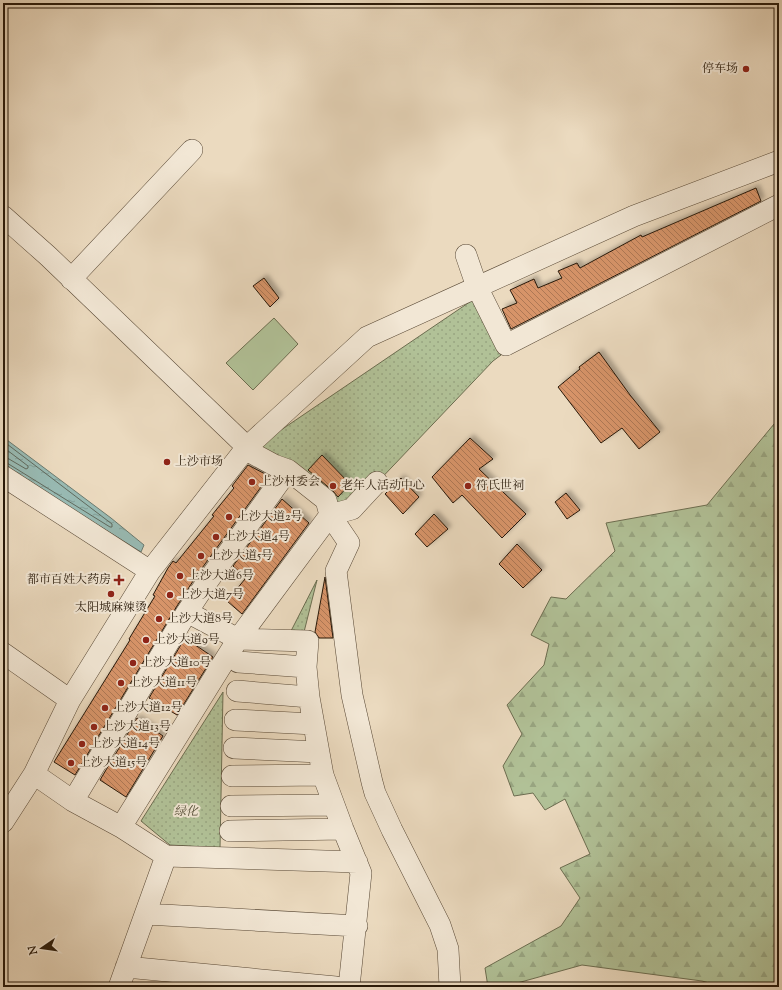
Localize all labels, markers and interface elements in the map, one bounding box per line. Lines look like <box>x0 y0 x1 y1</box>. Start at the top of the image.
place label: 停车场 <box>702 60 738 78</box>
marker: 停车场 <box>741 64 751 74</box>
place label: 上沙市场 <box>175 453 223 471</box>
marker: 上沙市场 <box>162 457 172 467</box>
place label: 上沙村委会 <box>260 473 320 491</box>
marker: 上沙村委会 <box>247 477 257 487</box>
place label: 老年人活动中心 <box>341 477 425 495</box>
place label: 符氏世祠 <box>476 477 524 495</box>
marker: 老年人活动中心 <box>328 481 338 491</box>
marker: 符氏世祠 <box>463 481 473 491</box>
place label: 上沙大道2号 <box>237 508 303 526</box>
marker: 上沙大道2号 <box>224 512 234 522</box>
place label: 上沙大道4号 <box>224 528 290 546</box>
marker: 上沙大道4号 <box>211 532 221 542</box>
place label: 上沙大道5号 <box>209 547 273 565</box>
marker: 上沙大道5号 <box>196 551 206 561</box>
place label: 上沙大道6号 <box>188 567 254 585</box>
place label: 都市百姓大药房 <box>27 571 111 589</box>
marker: 上沙大道6号 <box>175 571 185 581</box>
marker: 都市百姓大药房 <box>114 575 124 585</box>
place label: 上沙大道7号 <box>178 586 244 604</box>
marker: 太阳城麻辣烫 <box>106 589 116 599</box>
marker: 上沙大道7号 <box>165 590 175 600</box>
place label: 太阳城麻辣烫 <box>75 599 147 617</box>
place label: 上沙大道8号 <box>167 610 233 628</box>
marker: 上沙大道8号 <box>154 614 164 624</box>
place label: 上沙大道9号 <box>154 631 220 649</box>
marker: 上沙大道9号 <box>141 635 151 645</box>
place label: 上沙大道10号 <box>141 654 211 672</box>
marker: 上沙大道10号 <box>128 658 138 668</box>
place label: 上沙大道11号 <box>129 674 197 692</box>
marker: 上沙大道11号 <box>116 678 126 688</box>
place label: 上沙大道12号 <box>113 699 183 717</box>
marker: 上沙大道12号 <box>100 703 110 713</box>
place label: 上沙大道13号 <box>102 718 171 736</box>
marker: 上沙大道13号 <box>89 722 99 732</box>
place label: 上沙大道14号 <box>90 735 160 753</box>
marker: 上沙大道14号 <box>77 739 87 749</box>
place label: 上沙大道15号 <box>79 754 147 772</box>
marker: 上沙大道15号 <box>66 758 76 768</box>
park label: 绿化 <box>174 803 199 821</box>
north arrow <box>22 928 62 968</box>
text: N <box>24 944 42 957</box>

